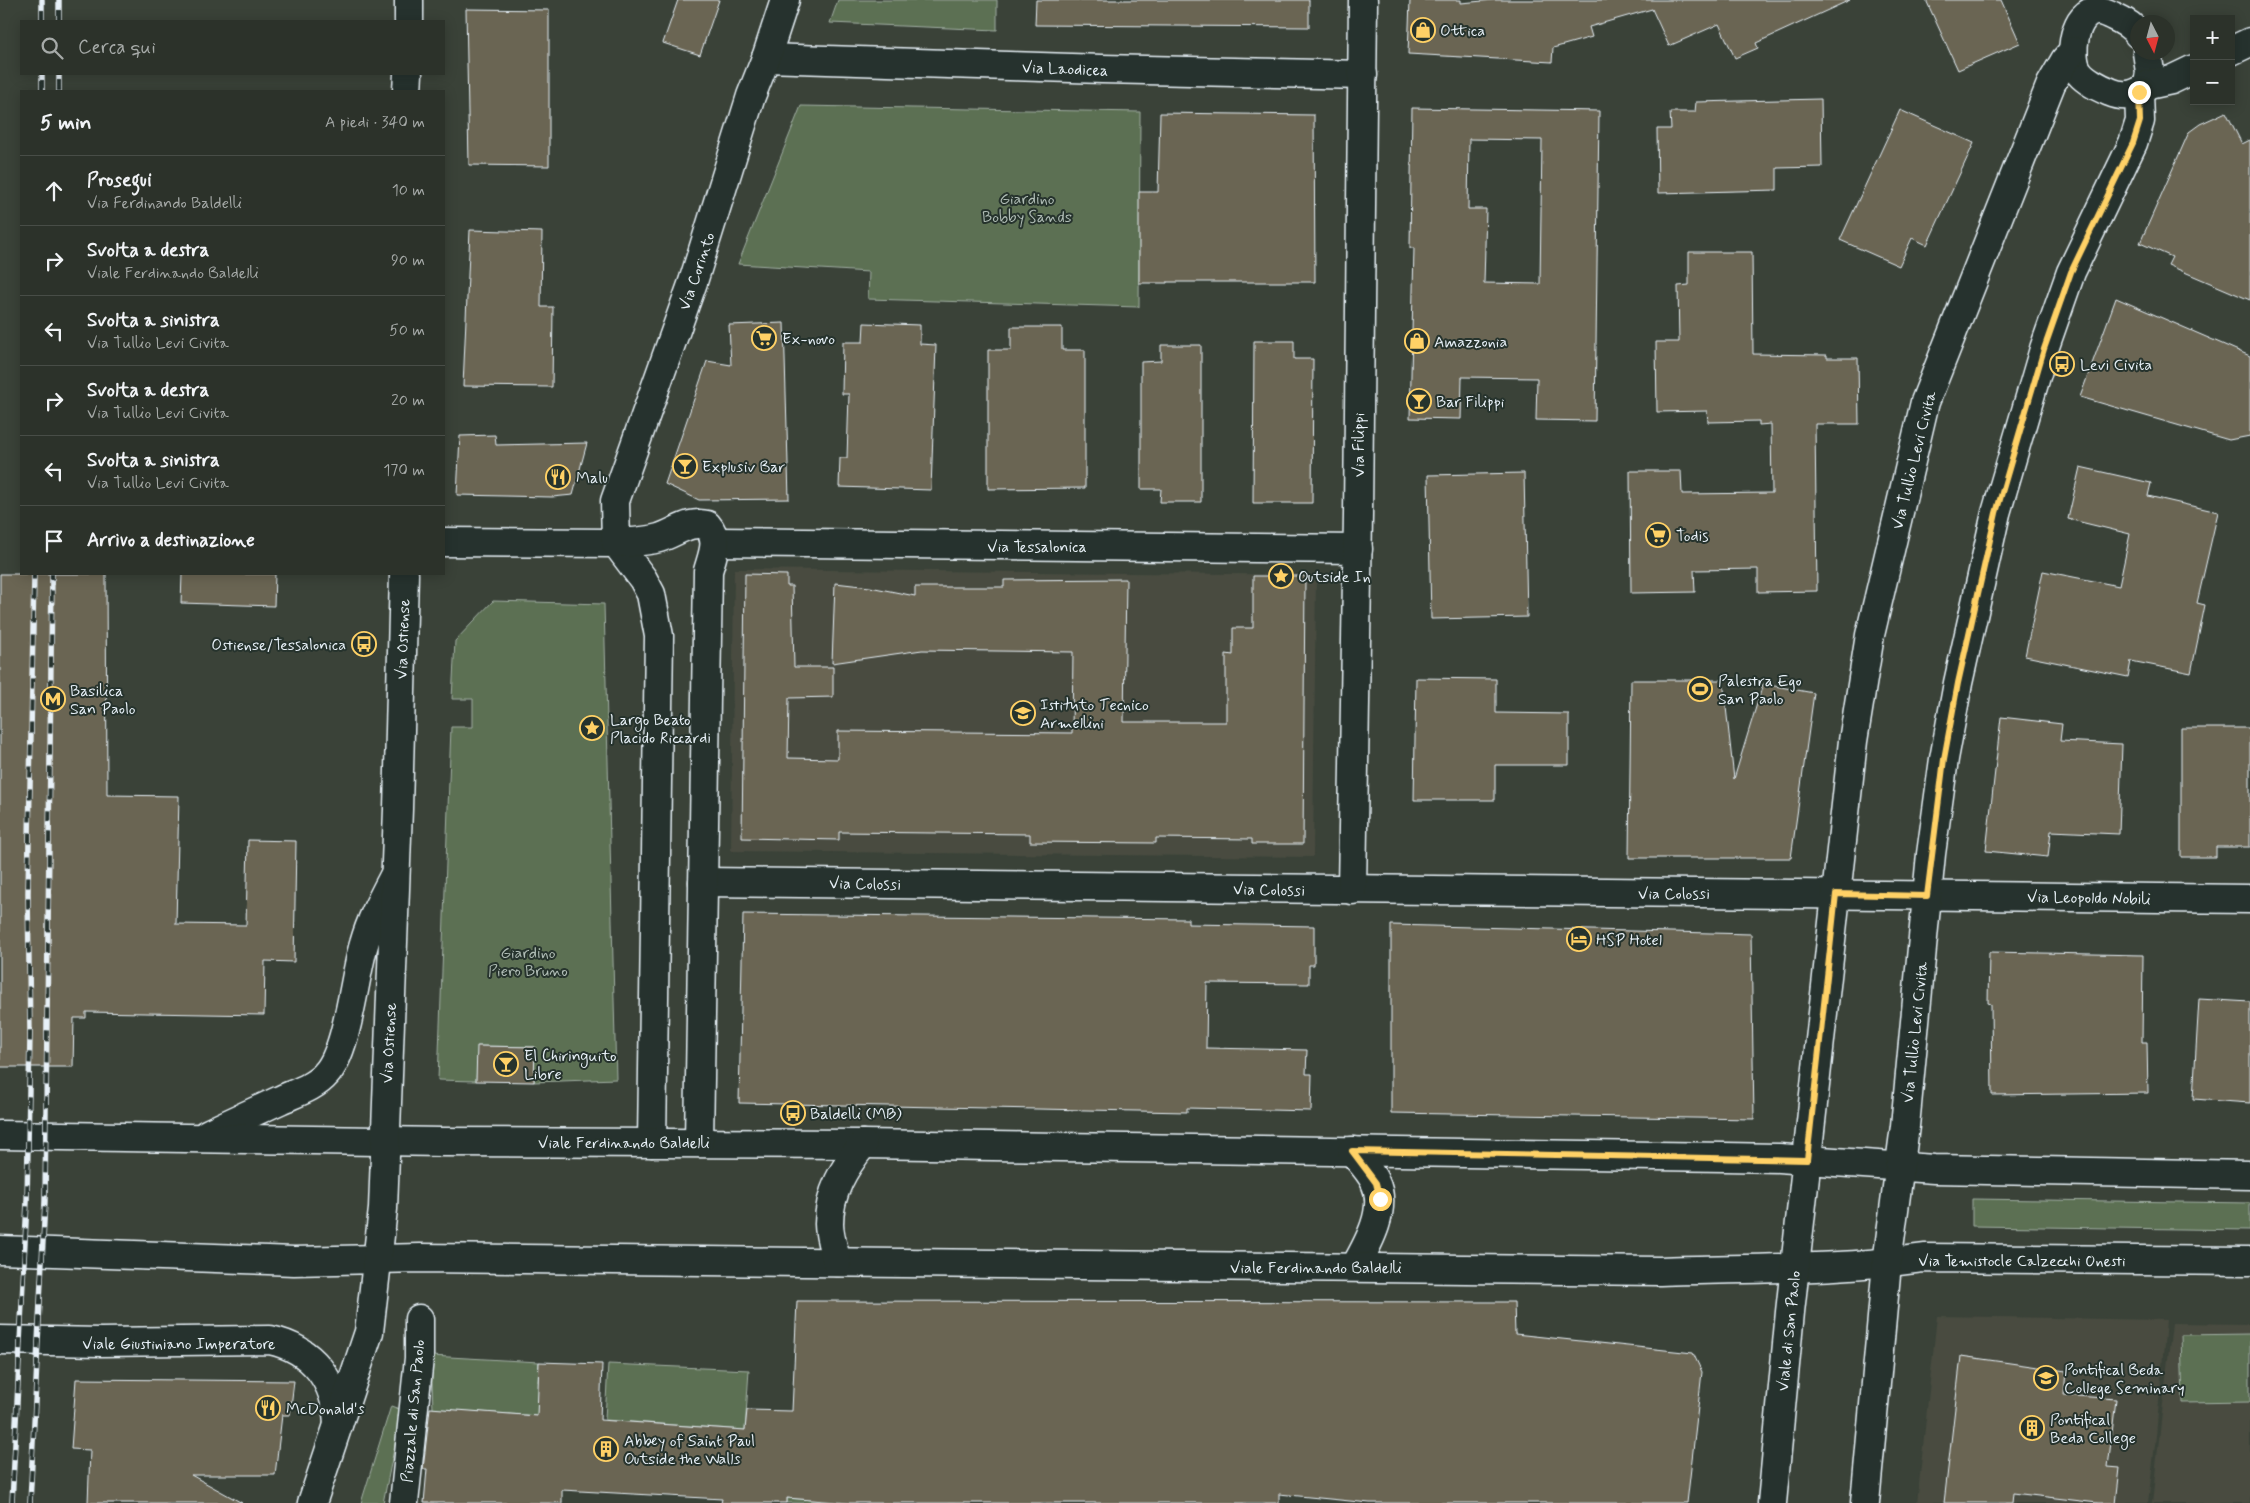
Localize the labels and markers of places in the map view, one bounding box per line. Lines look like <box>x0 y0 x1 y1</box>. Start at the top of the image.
shop icon: Ottica <box>1410 17 1436 43</box>
place label: Ottica <box>1440 21 1485 42</box>
supermarket icon: Ex-novo <box>751 325 777 351</box>
shop icon: Amazzonia <box>1404 328 1430 354</box>
place label: Ex-novo <box>782 329 835 350</box>
place label: Amazzonia <box>1434 332 1507 353</box>
bus stop icon: Levi Civita <box>2049 351 2075 377</box>
place label: Levi Civita <box>2080 355 2152 376</box>
bar icon: Bar Filippi <box>1406 388 1432 414</box>
place label: Bar Filippi <box>1436 392 1505 413</box>
bar icon: Explusiv Bar <box>672 453 698 479</box>
place label: Explusiv Bar <box>702 457 786 478</box>
restaurant icon: Malu <box>545 464 571 490</box>
place label: Malu <box>576 468 608 489</box>
supermarket icon: Todis <box>1645 522 1671 548</box>
place label: Todis <box>1676 526 1709 547</box>
place icon: Outside In <box>1268 563 1294 589</box>
place label: Outside In <box>1298 567 1371 588</box>
bus stop icon: Ostiense/Tessalonica <box>351 631 377 657</box>
place label: Ostiense/Tessalonica <box>211 635 346 656</box>
place label: Palestra Ego San Paolo <box>1718 671 1802 710</box>
sports icon: Palestra Ego San Paolo <box>1687 676 1713 702</box>
place label: Basilica San Paolo <box>70 681 136 720</box>
metro station icon: Basilica San Paolo <box>40 686 66 712</box>
place label: Istituto Tecnico Armellini <box>1040 695 1149 734</box>
school or university icon: Istituto Tecnico Armellini <box>1010 700 1036 726</box>
place label: Largo Beato Placido Riccardi <box>610 710 711 749</box>
place icon: Largo Beato Placido Riccardi <box>579 715 605 741</box>
hotel icon: HSP Hotel <box>1566 926 1592 952</box>
place label: HSP Hotel <box>1596 930 1662 951</box>
place label: El Chiringuito Libre <box>524 1046 617 1085</box>
bar icon: El Chiringuito Libre <box>493 1051 519 1077</box>
bus stop icon: Baldelli (MB) <box>780 1100 806 1126</box>
place label: Baldelli (MB) <box>810 1104 902 1125</box>
place label: Pontifical Beda College Seminary <box>2064 1360 2185 1399</box>
school or university icon: Pontifical Beda College Seminary <box>2033 1365 2059 1391</box>
restaurant icon: McDonald's <box>255 1395 281 1421</box>
place label: McDonald's <box>286 1399 365 1420</box>
place label: Pontifical Beda College <box>2050 1410 2136 1450</box>
building icon: Pontifical Beda College <box>2019 1415 2045 1441</box>
place label: Abbey of Saint Paul Outside the Walls <box>624 1431 755 1470</box>
building icon: Abbey of Saint Paul Outside the Walls <box>593 1436 619 1462</box>

